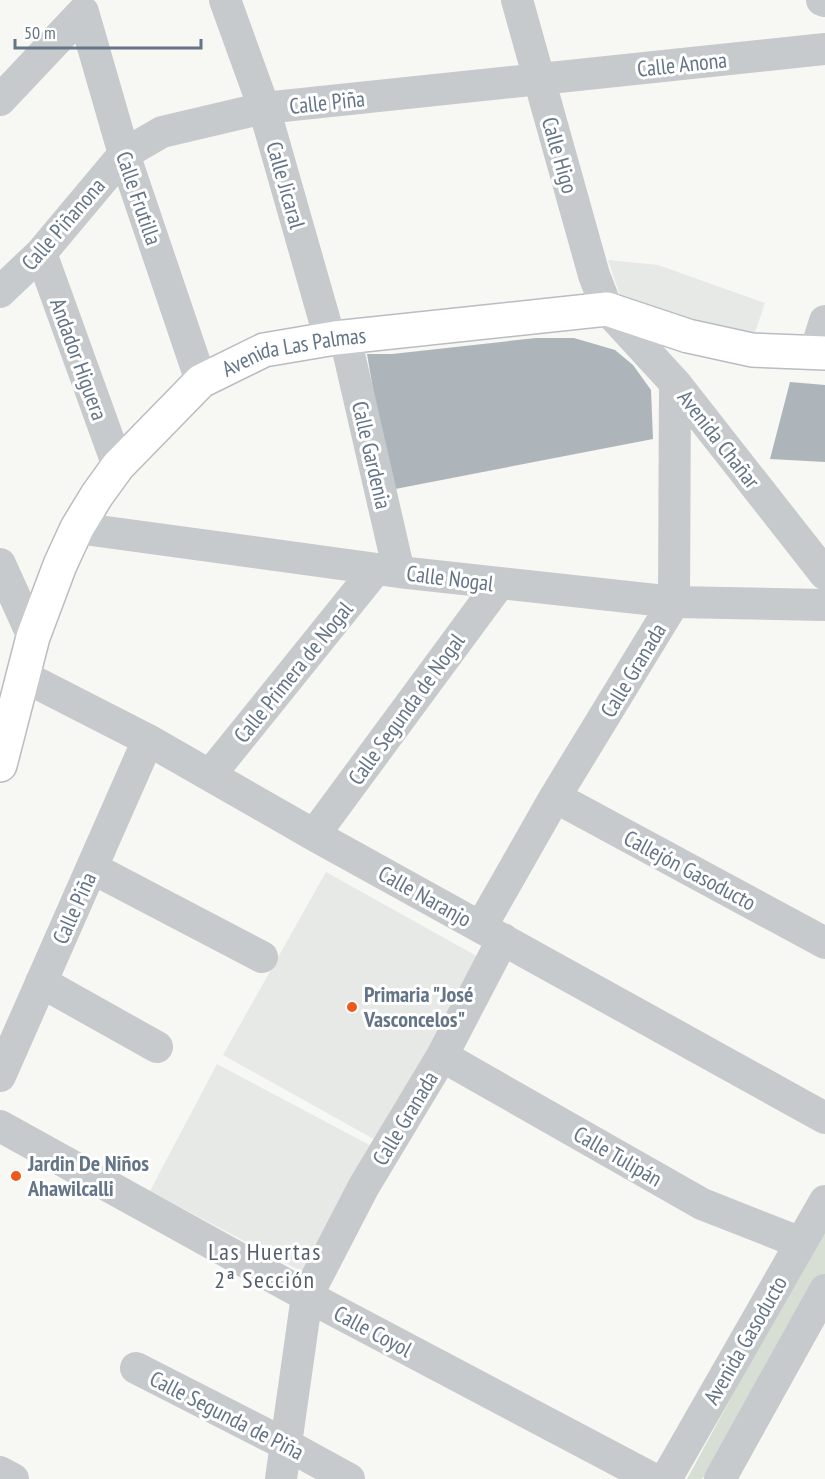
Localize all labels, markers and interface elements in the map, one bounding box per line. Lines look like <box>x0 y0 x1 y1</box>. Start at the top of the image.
scale bar <box>15 12 201 50</box>
text: 50 m <box>24 21 56 44</box>
street label: Calle Anona <box>636 45 728 83</box>
street label: Calle Piña <box>288 84 366 120</box>
street label: Calle Higo <box>536 114 584 196</box>
street label: Calle Jicaral <box>260 138 312 233</box>
street label: Calle Frutilla <box>110 148 168 248</box>
street label: Calle Piñanona <box>15 172 111 276</box>
street label: Andador Higuera <box>44 294 114 424</box>
street label: Avenida Las Palmas <box>217 321 367 383</box>
street label: Avenida Chañar <box>672 384 766 494</box>
street label: Calle Gardenia <box>346 398 398 512</box>
street label: Calle Nogal <box>405 559 496 597</box>
street label: Calle Primera de Nogal <box>227 595 359 748</box>
street label: Calle Granada <box>594 618 672 722</box>
street label: Calle Segunda de Nogal <box>342 627 471 790</box>
street label: Callejón Gasoducto <box>619 824 761 916</box>
street label: Calle Naranjo <box>374 859 476 933</box>
street label: Calle Piña <box>46 868 102 948</box>
place label: Primaria "José Vasconcelos" <box>363 980 473 1033</box>
marker: Primaria "José Vasconcelos" <box>345 1000 359 1014</box>
street label: Calle Granada <box>366 1066 444 1170</box>
street label: Calle Tulipán <box>569 1120 667 1192</box>
place label: Jardin De Niños Ahawilcalli <box>27 1149 149 1202</box>
marker: Jardin De Niños Ahawilcalli <box>9 1169 23 1183</box>
district label: Las Huertas 2ª Sección <box>208 1236 322 1295</box>
street label: Avenida Gasoducto <box>697 1271 793 1409</box>
street label: Calle Coyol <box>329 1299 418 1364</box>
street label: Calle Segunda de Piña <box>145 1364 309 1466</box>

